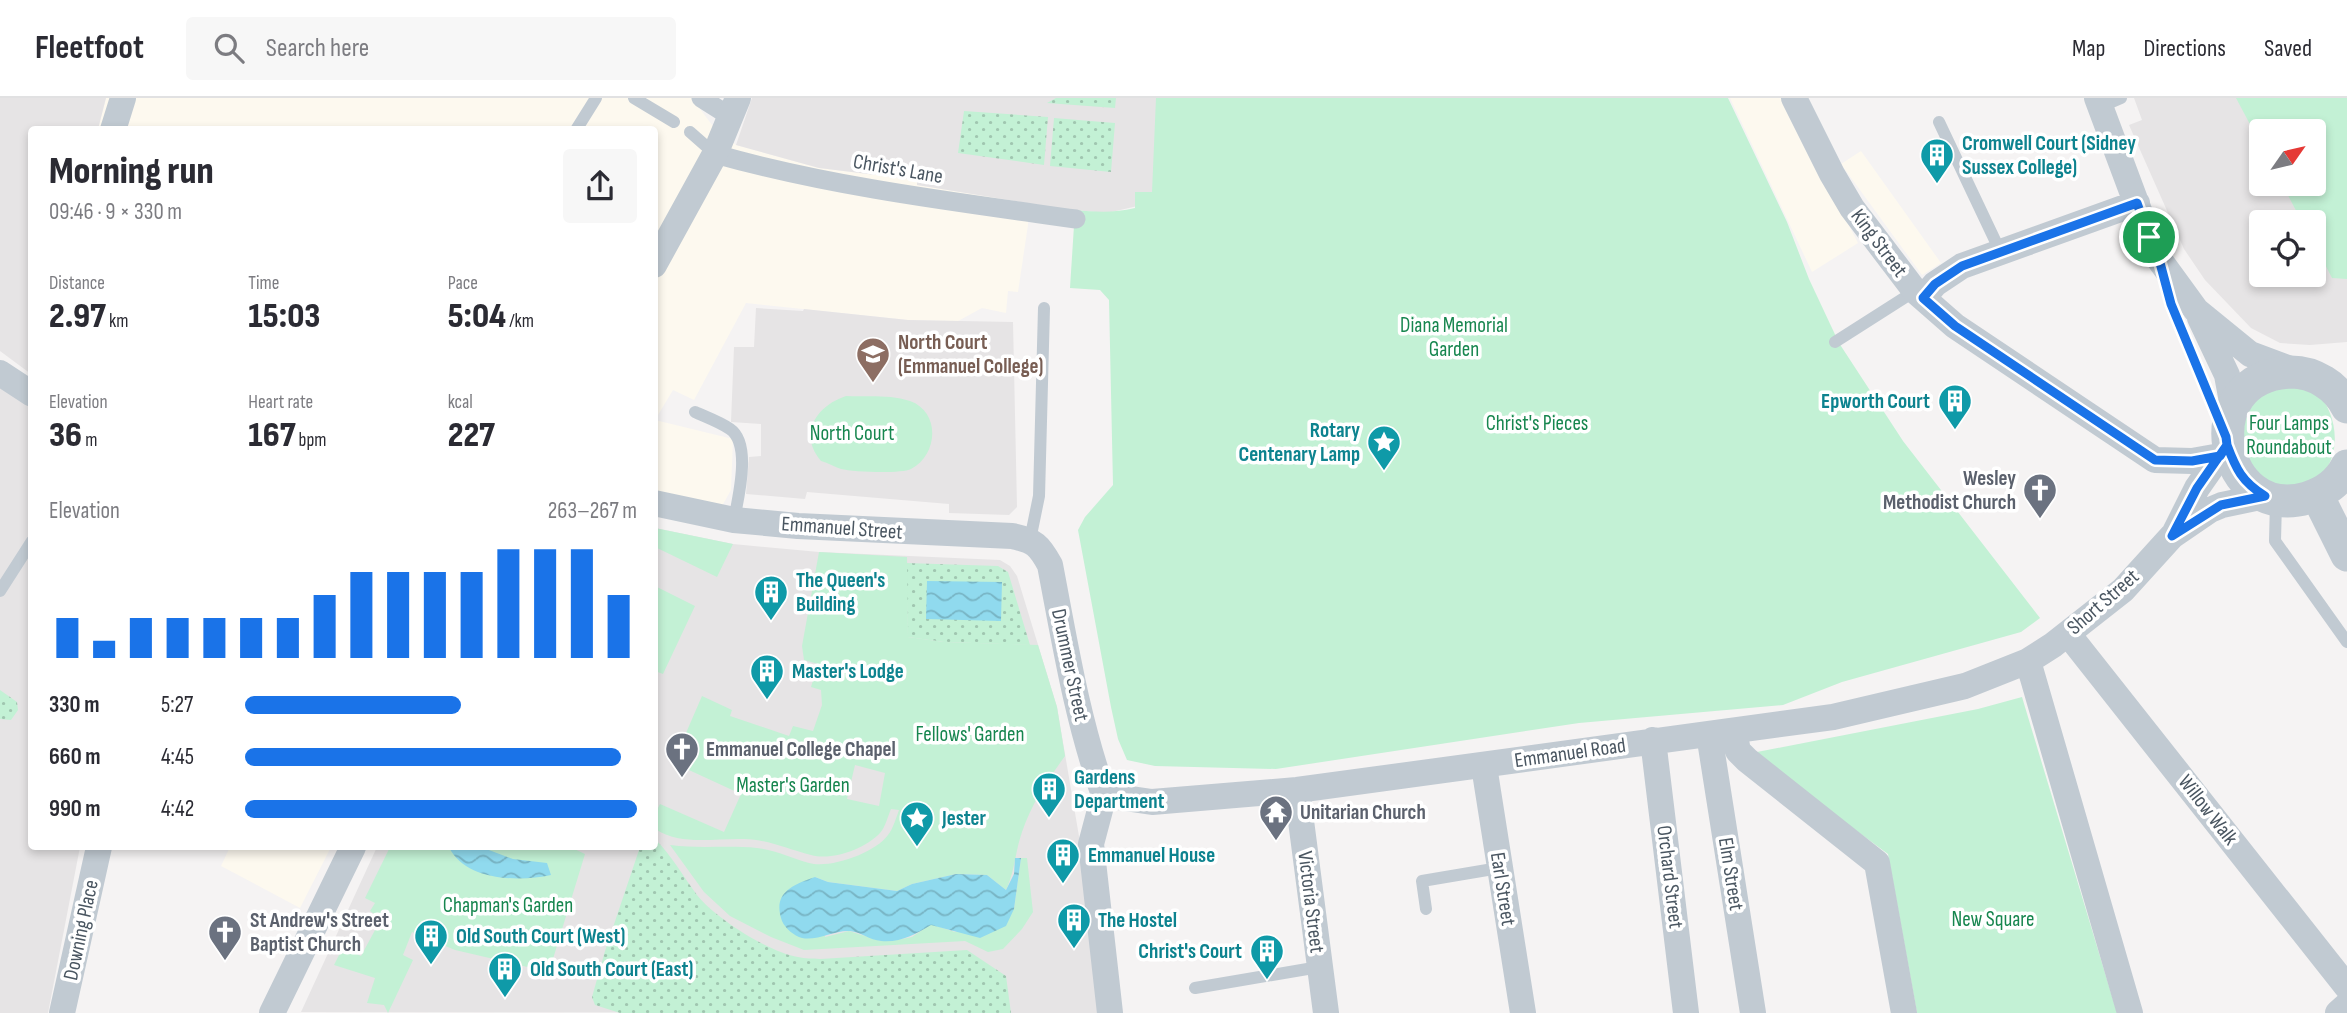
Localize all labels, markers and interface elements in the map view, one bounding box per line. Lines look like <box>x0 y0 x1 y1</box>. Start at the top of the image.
search box <box>186 17 676 80</box>
text: Fleetfoot <box>35 28 144 68</box>
icon: search <box>210 29 248 67</box>
text: Search here <box>266 33 369 64</box>
text: Map <box>2072 34 2105 63</box>
text: Directions <box>2143 34 2226 63</box>
text: Saved <box>2264 34 2312 63</box>
north arrow <box>2249 119 2326 196</box>
map controls <box>2249 119 2326 287</box>
place label: Cromwell Court (Sidney Sussex College) <box>1962 131 2136 180</box>
building icon: Cromwell Court (Sidney Sussex College) <box>1918 136 1956 185</box>
text: Morning run <box>49 149 214 194</box>
button: share <box>563 149 637 223</box>
street label: Christ's Lane <box>851 149 945 189</box>
text: 09:46 · 9 × 330 m <box>49 198 182 226</box>
street label: King Street <box>1845 204 1913 282</box>
pin <box>2119 207 2179 267</box>
button: locate <box>2249 210 2326 287</box>
icon: arrive <box>2130 218 2168 256</box>
text: Distance <box>49 272 105 295</box>
text: Time <box>248 272 279 295</box>
text: Pace <box>448 272 478 295</box>
text: 2.97 <box>49 295 106 338</box>
text: 15:03 <box>248 295 320 338</box>
text: 5:04 <box>448 295 506 338</box>
text: km <box>106 310 128 333</box>
text: /km <box>506 310 534 333</box>
park label: Diana Memorial Garden <box>1400 313 1508 362</box>
place label: North Court (Emmanuel College) <box>898 330 1043 379</box>
school or university icon: North Court (Emmanuel College) <box>854 335 892 384</box>
building icon: Epworth Court <box>1936 382 1974 431</box>
place label: Epworth Court <box>1821 389 1930 414</box>
text: Elevation <box>49 391 108 414</box>
text: Heart rate <box>248 391 313 414</box>
text: kcal <box>448 391 473 414</box>
park label: Christ's Pieces <box>1486 411 1588 436</box>
park label: Four Lamps Roundabout <box>2246 411 2332 460</box>
text: 36 <box>49 414 82 457</box>
text: 167 <box>248 414 296 457</box>
text: 227 <box>448 414 495 457</box>
place label: Rotary Centenary Lamp <box>1239 418 1360 467</box>
park label: North Court <box>810 421 894 446</box>
place icon: Rotary Centenary Lamp <box>1365 423 1403 472</box>
text: m <box>82 429 97 452</box>
text: bpm <box>296 429 327 452</box>
place label: Wesley Methodist Church <box>1883 466 2016 515</box>
church icon: Wesley Methodist Church <box>2021 471 2059 520</box>
text: Elevation <box>49 497 120 525</box>
text: 263–267 m <box>548 497 637 525</box>
street label: Emmanuel Street <box>781 511 903 545</box>
street label: Short Street <box>2062 564 2144 640</box>
place label: The Queen's Building <box>796 568 885 617</box>
building icon: The Queen's Building <box>752 573 790 622</box>
street label: Drummer Street <box>1046 607 1094 723</box>
building icon: Master's Lodge <box>748 652 786 701</box>
place label: Master's Lodge <box>792 659 904 684</box>
text: 330 m <box>49 691 99 719</box>
text: 5:27 <box>161 691 193 719</box>
park label: Fellows' Garden <box>916 722 1024 747</box>
church icon: Emmanuel College Chapel <box>663 730 701 779</box>
street label: Emmanuel Road <box>1513 733 1627 773</box>
place label: Emmanuel College Chapel <box>706 737 896 762</box>
text: 660 m <box>49 743 100 771</box>
text: 4:45 <box>161 743 194 771</box>
place label: Gardens Department <box>1074 765 1165 814</box>
building icon: Gardens Department <box>1030 770 1068 819</box>
street label: Willow Walk <box>2173 770 2243 850</box>
park label: Master's Garden <box>736 773 850 798</box>
temple icon: Unitarian Church <box>1257 793 1295 842</box>
text: 990 m <box>49 795 101 823</box>
text: 4:42 <box>161 795 194 823</box>
place icon: Jester <box>898 799 936 848</box>
place label: Unitarian Church <box>1300 800 1426 825</box>
place label: Jester <box>941 806 987 831</box>
street label: Orchard Street <box>1651 824 1689 930</box>
building icon: Emmanuel House <box>1044 836 1082 885</box>
street label: Elm Street <box>1713 836 1749 912</box>
place label: Emmanuel House <box>1088 843 1215 868</box>
street label: Victoria Street <box>1292 850 1330 954</box>
street label: Earl Street <box>1485 850 1521 928</box>
street label: Downing Place <box>58 878 104 982</box>
park label: Chapman's Garden <box>443 893 573 918</box>
building icon: The Hostel <box>1055 901 1093 950</box>
park label: New Square <box>1952 907 2034 932</box>
place label: St Andrew's Street Baptist Church <box>250 908 389 957</box>
place label: The Hostel <box>1098 908 1177 933</box>
church icon: St Andrew's Street Baptist Church <box>206 913 244 962</box>
building icon: Old South Court (West) <box>412 917 450 966</box>
place label: Old South Court (West) <box>456 924 625 949</box>
building icon: Christ's Court <box>1248 932 1286 981</box>
place label: Christ's Court <box>1138 939 1242 964</box>
building icon: Old South Court (East) <box>486 950 524 999</box>
place label: Old South Court (East) <box>530 957 693 982</box>

